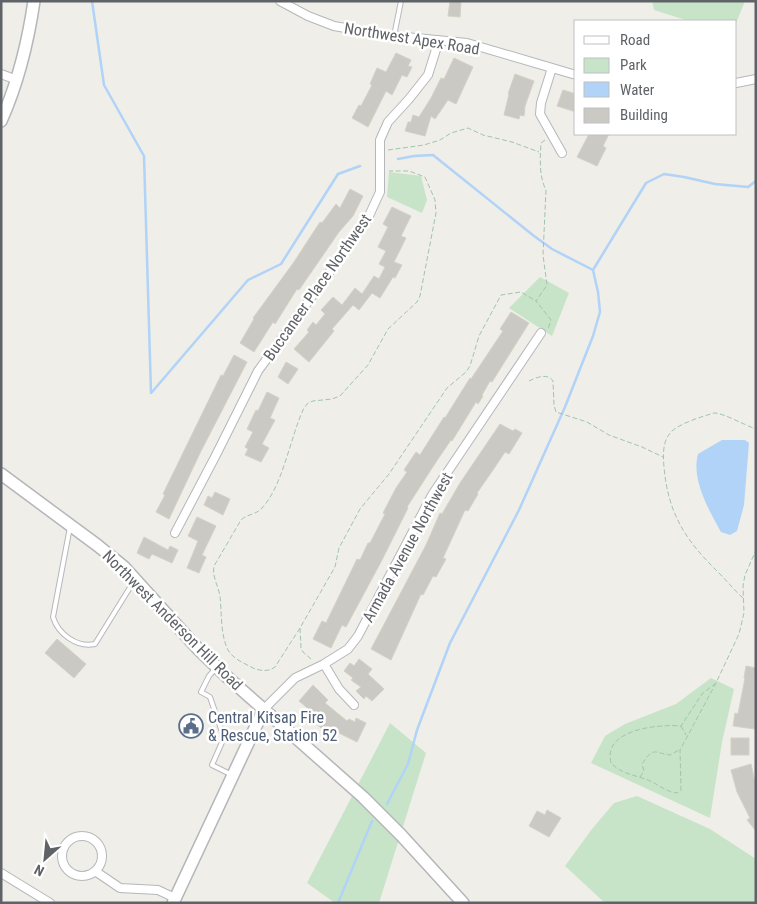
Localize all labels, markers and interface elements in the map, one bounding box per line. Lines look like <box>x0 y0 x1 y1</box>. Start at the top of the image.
street label: Northwest Apex Road <box>343 18 481 59</box>
legend <box>574 20 737 135</box>
text: Road <box>620 31 650 49</box>
text: Park <box>620 56 647 74</box>
text: Water <box>620 81 655 99</box>
text: Building <box>620 106 668 124</box>
street label: Buccaneer Place Northwest <box>260 210 375 364</box>
street label: Armada Avenue Northwest <box>358 469 457 626</box>
street label: Northwest Anderson Hill Road <box>99 546 247 694</box>
place label: Central Kitsap Fire & Rescue, Station 52 <box>208 708 338 745</box>
public building icon: Central Kitsap Fire & Rescue, Station 52 <box>178 713 204 739</box>
north arrow <box>20 834 70 884</box>
text: N <box>32 862 47 880</box>

